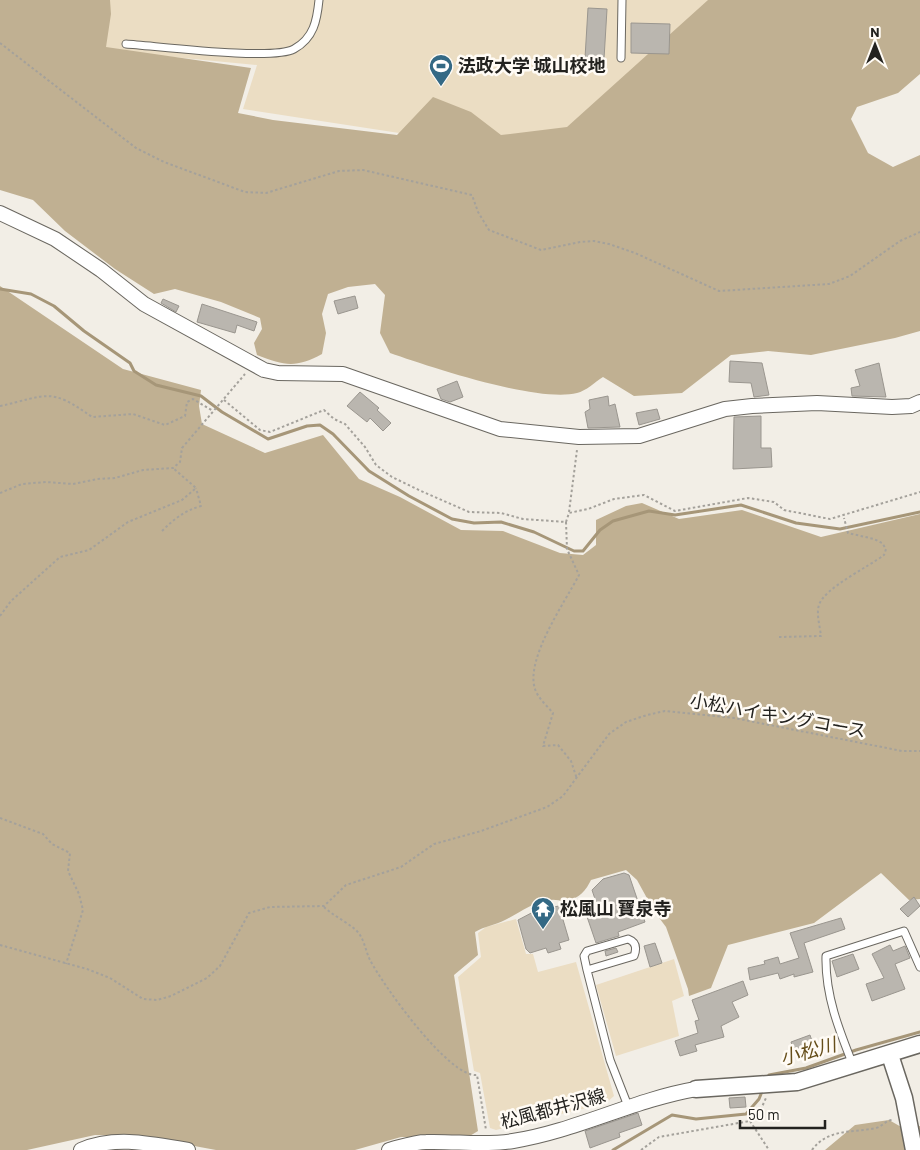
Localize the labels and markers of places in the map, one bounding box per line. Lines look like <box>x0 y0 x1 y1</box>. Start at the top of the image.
sports icon: 法政大学 城山校地 <box>428 53 454 87</box>
place label: 法政大学 城山校地 <box>458 54 606 76</box>
temple icon: 松風山 寶泉寺 <box>530 896 556 930</box>
place label: 松風山 寶泉寺 <box>560 897 672 919</box>

